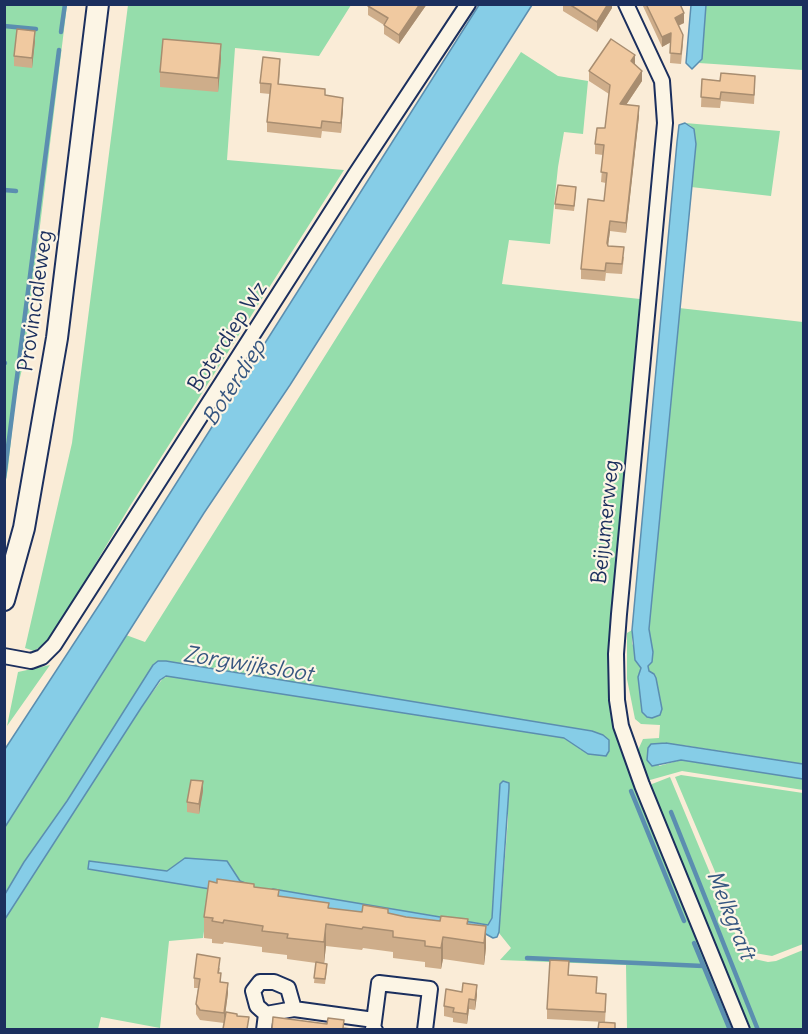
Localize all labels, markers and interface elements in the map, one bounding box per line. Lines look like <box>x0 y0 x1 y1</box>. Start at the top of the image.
street label: Provincialeweg <box>14 229 58 373</box>
street label: Boterdiep Wz <box>183 277 273 397</box>
water label: Boterdiep <box>198 335 272 431</box>
street label: Beijumerweg <box>587 459 625 585</box>
water label: Zorgwijksloot <box>181 642 315 688</box>
water label: Melkgraft <box>700 867 760 963</box>

